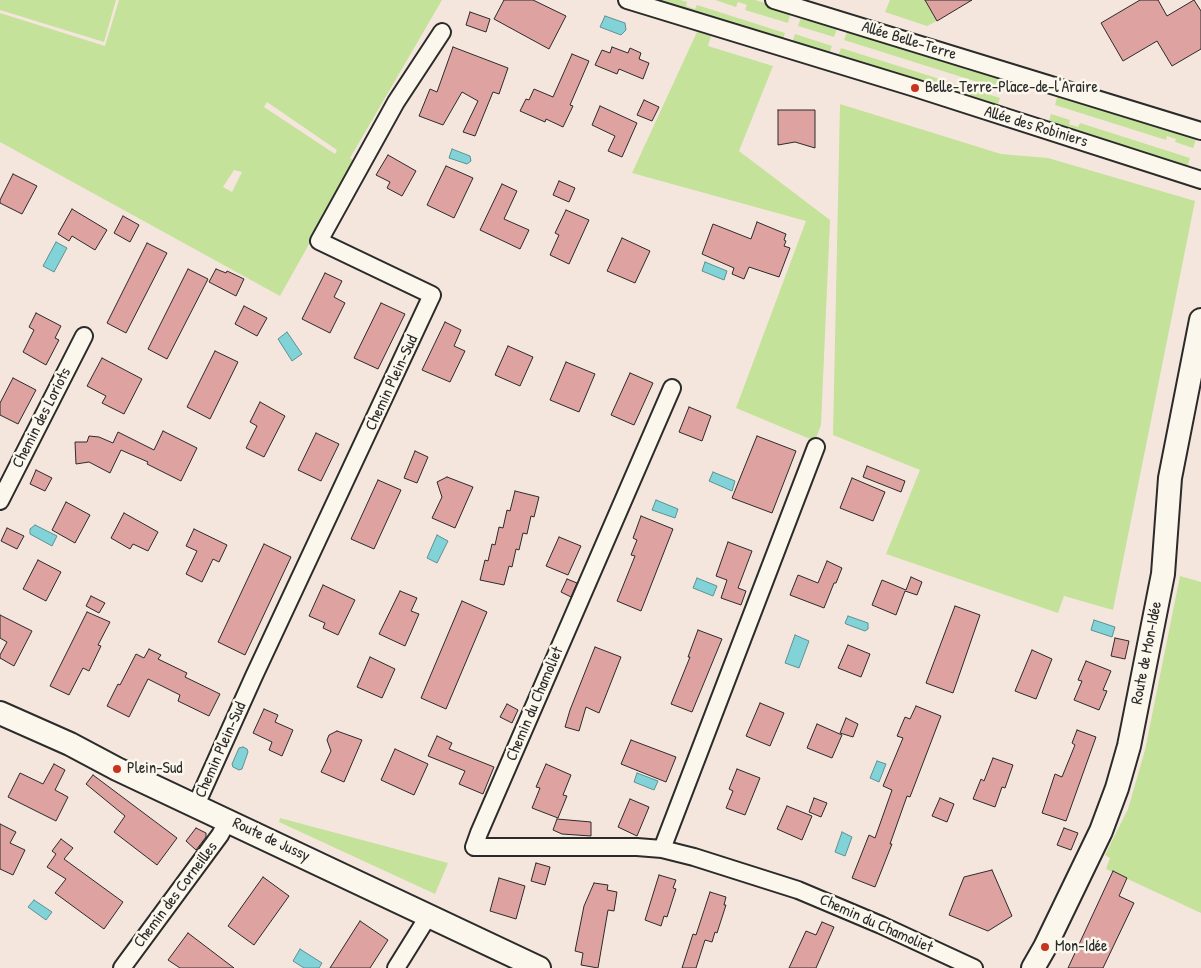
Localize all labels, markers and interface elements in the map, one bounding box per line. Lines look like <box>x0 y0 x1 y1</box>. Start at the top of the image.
street label: Allée Belle-Terre <box>859 18 959 64</box>
place label: Belle-Terre-Place-de-l'Araire <box>925 78 1098 98</box>
marker: Belle-Terre-Place-de-l'Araire <box>909 82 921 94</box>
street label: Allée des Robiniers <box>982 102 1090 152</box>
street label: Chemin Plein-Sud <box>362 332 422 434</box>
street label: Chemin des Loriots <box>8 365 76 471</box>
street label: Route de Mon-Idée <box>1128 600 1166 706</box>
street label: Chemin du Chamoliet <box>502 644 568 764</box>
street label: Chemin Plein-Sud <box>191 699 251 801</box>
place label: Plein-Sud <box>127 759 183 779</box>
marker: Plein-Sud <box>111 763 123 775</box>
street label: Route de Jussy <box>229 814 313 866</box>
street label: Chemin des Corneilles <box>130 838 222 952</box>
street label: Chemin du Chamoliet <box>816 890 936 958</box>
place label: Mon-Idée <box>1055 937 1107 957</box>
marker: Mon-Idée <box>1039 941 1051 953</box>

